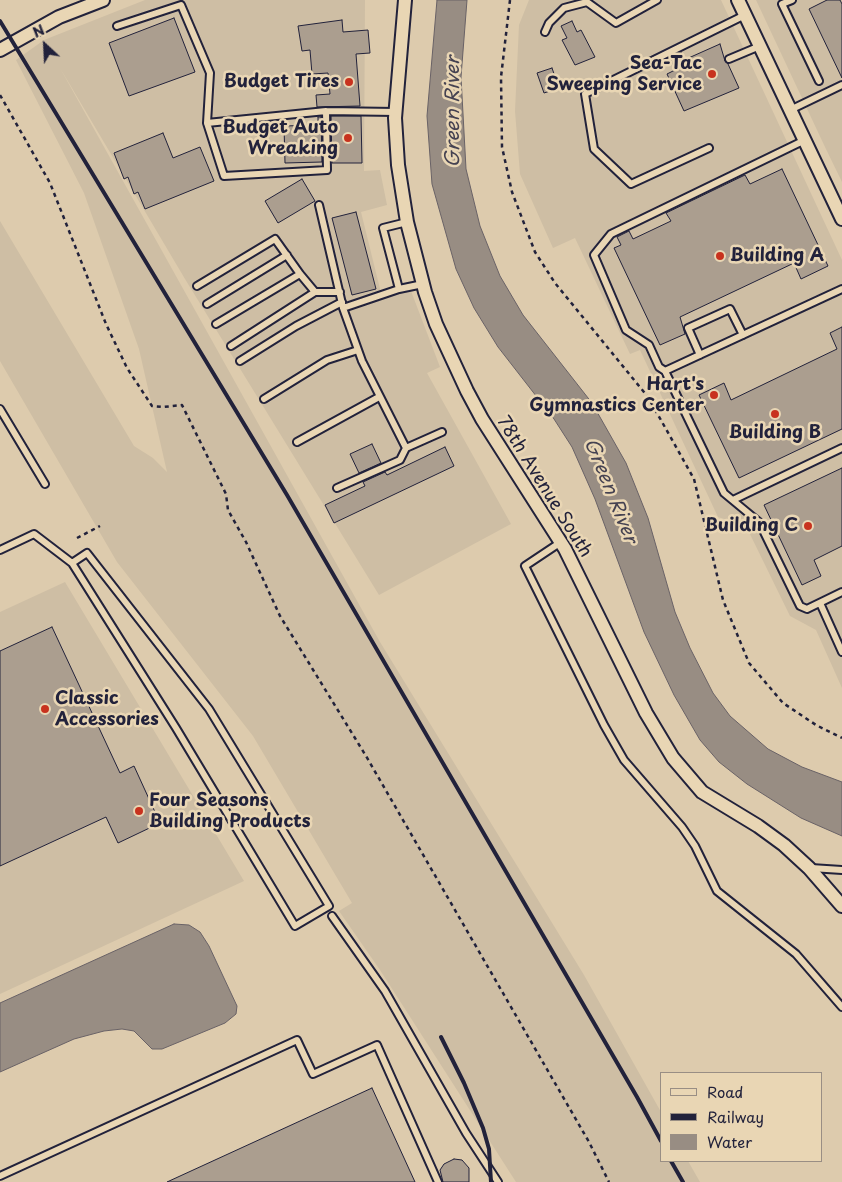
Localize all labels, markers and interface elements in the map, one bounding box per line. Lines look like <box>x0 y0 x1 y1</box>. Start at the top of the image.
text: N <box>29 19 48 43</box>
north arrow <box>20 20 70 70</box>
place label: Sea-Tac Sweeping Service <box>546 53 702 96</box>
water label: Green River <box>443 56 465 168</box>
marker: Sea-Tac Sweeping Service <box>706 68 718 80</box>
place label: Budget Tires <box>224 71 339 93</box>
marker: Budget Tires <box>343 76 355 88</box>
place label: Budget Auto Wreaking <box>223 117 338 160</box>
marker: Budget Auto Wreaking <box>342 132 354 144</box>
place label: Building A <box>730 245 824 267</box>
marker: Building A <box>714 250 726 262</box>
place label: Hart's Gymnastics Center <box>529 374 704 416</box>
marker: Hart's Gymnastics Center <box>708 389 720 401</box>
marker: Building B <box>769 408 781 420</box>
street label: 78th Avenue South <box>492 412 596 562</box>
place label: Building B <box>729 422 821 444</box>
water label: Green River <box>579 435 641 547</box>
place label: Building C <box>705 515 798 537</box>
marker: Building C <box>802 520 814 532</box>
place label: Classic Accessories <box>55 688 159 731</box>
marker: Classic Accessories <box>39 703 51 715</box>
place label: Four Seasons Building Products <box>149 790 311 832</box>
marker: Four Seasons Building Products <box>133 805 145 817</box>
legend <box>660 1072 822 1162</box>
text: Road <box>707 1080 743 1103</box>
text: Railway <box>707 1105 764 1128</box>
text: Water <box>707 1130 752 1153</box>

